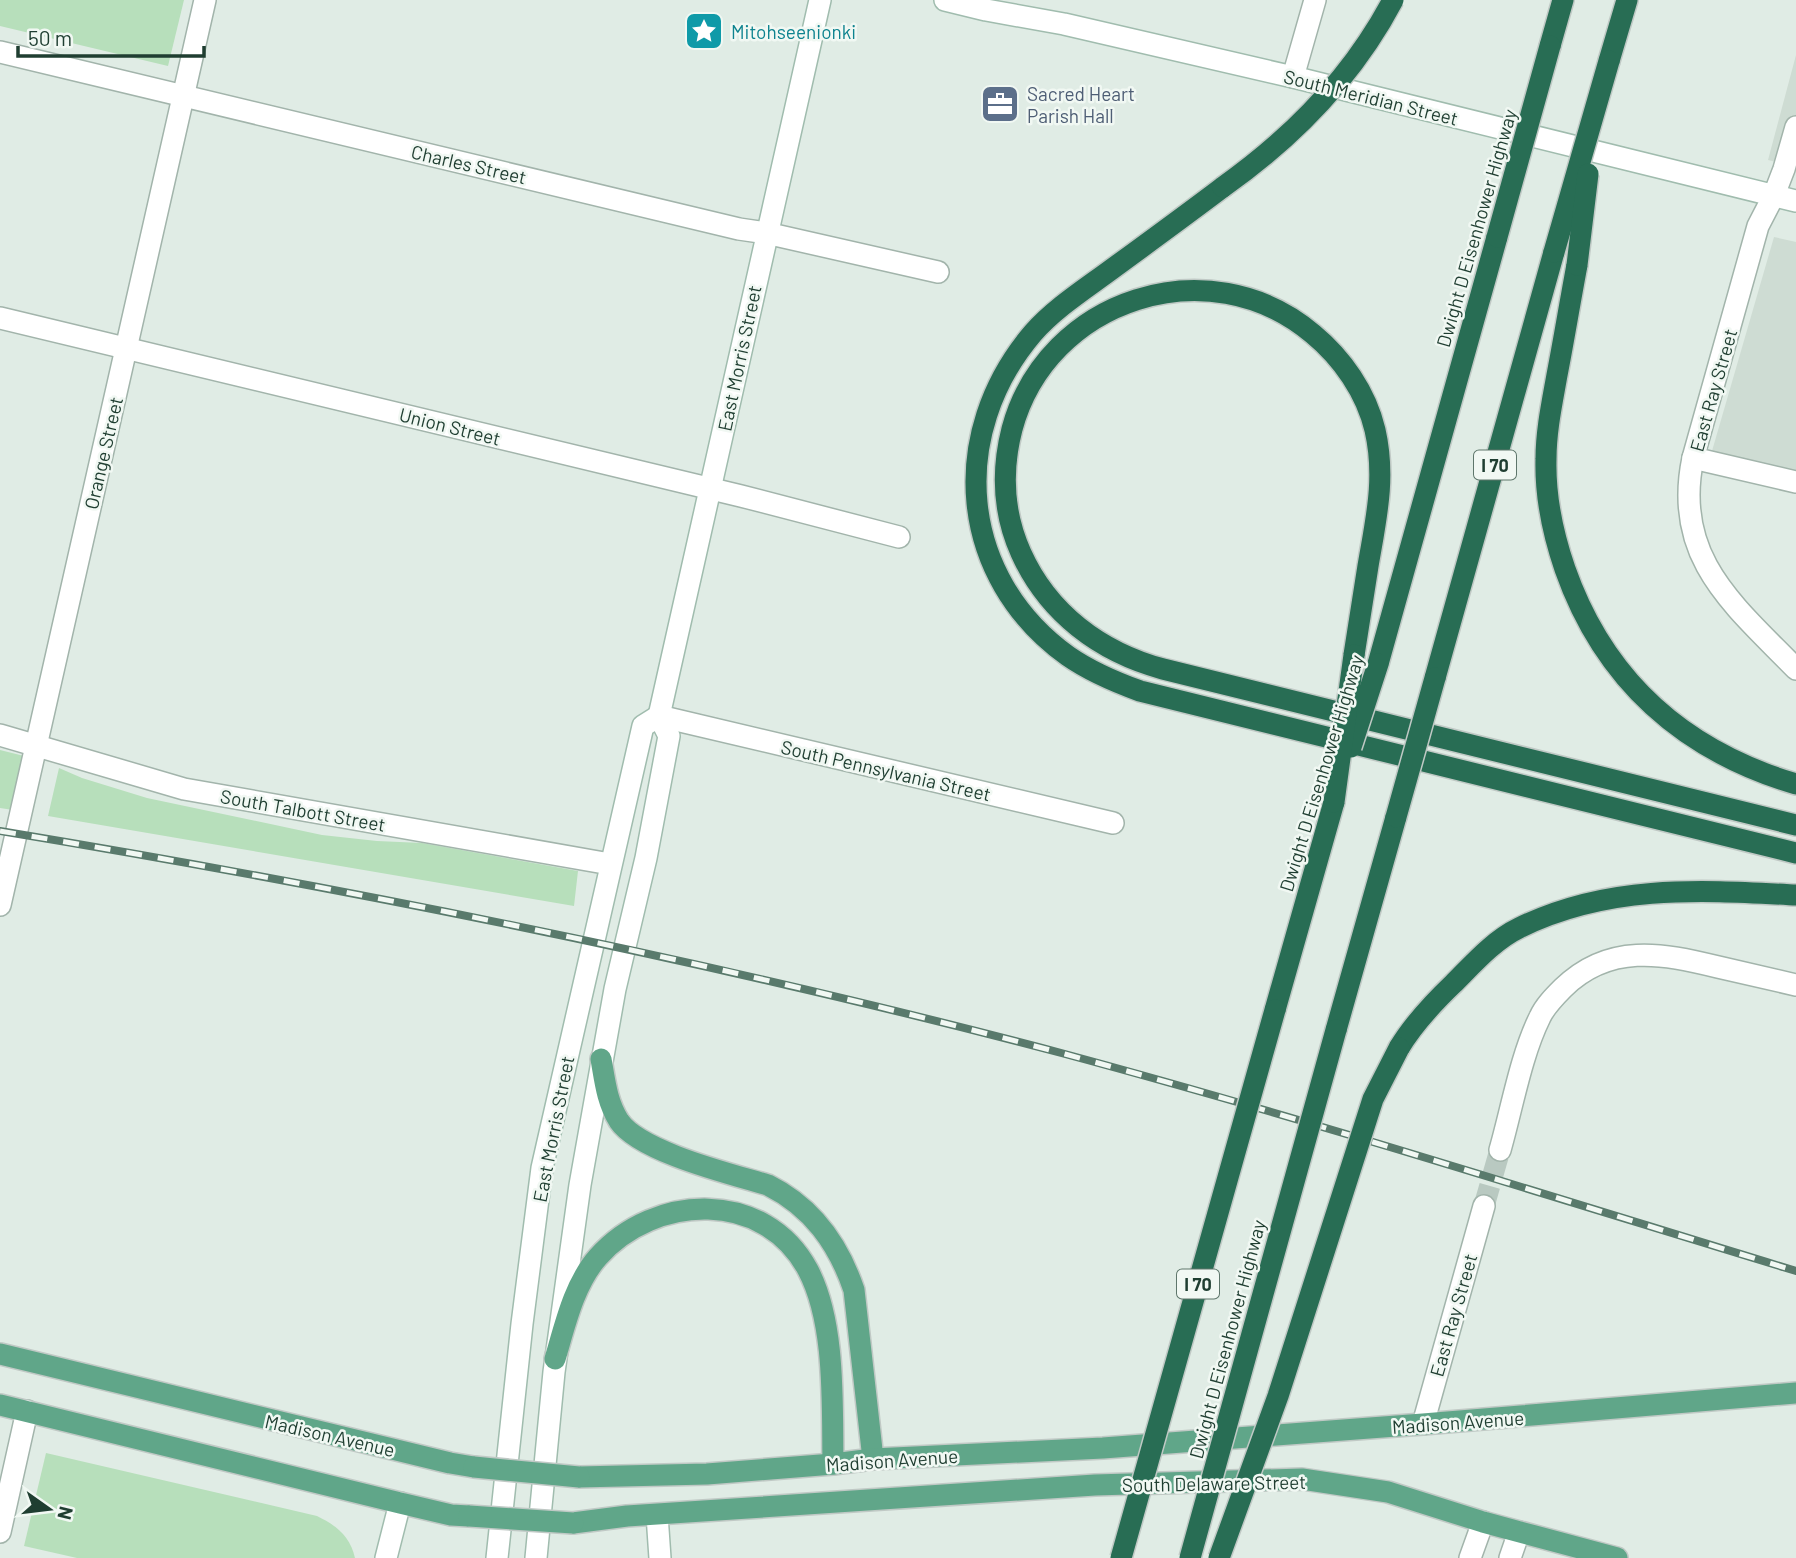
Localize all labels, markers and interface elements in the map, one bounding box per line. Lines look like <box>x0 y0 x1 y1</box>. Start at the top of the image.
place icon: Mitohseenionki <box>683 10 725 52</box>
scale bar <box>18 14 203 58</box>
place label: Mitohseenionki <box>731 20 856 43</box>
text: 50 m <box>28 25 72 50</box>
street label: South Meridian Street <box>1281 64 1461 130</box>
place label: Sacred Heart Parish Hall <box>1027 82 1135 127</box>
office icon: Sacred Heart Parish Hall <box>979 83 1021 125</box>
street label: Dwight D Eisenhower Highway <box>1431 106 1521 350</box>
street label: Charles Street <box>409 140 529 188</box>
street label: East Morris Street <box>712 283 766 433</box>
street label: East Ray Street <box>1684 326 1742 454</box>
street label: Orange Street <box>79 395 127 511</box>
street label: Union Street <box>397 402 503 450</box>
road number: I 70 <box>1474 450 1516 480</box>
street label: Dwight D Eisenhower Highway <box>1274 652 1368 894</box>
street label: South Pennsylvania Street <box>779 735 993 805</box>
street label: South Talbott Street <box>219 784 387 836</box>
street label: East Morris Street <box>528 1054 578 1204</box>
street label: Dwight D Eisenhower Highway <box>1184 1217 1270 1461</box>
street label: East Ray Street <box>1424 1251 1482 1379</box>
road number: I 70 <box>1177 1269 1219 1298</box>
street label: Madison Avenue <box>1391 1406 1525 1438</box>
street label: Madison Avenue <box>263 1409 397 1461</box>
street label: Madison Avenue <box>825 1444 959 1476</box>
street label: South Delaware Street <box>1122 1470 1306 1496</box>
north arrow <box>14 1474 84 1544</box>
text: N <box>53 1504 79 1522</box>

